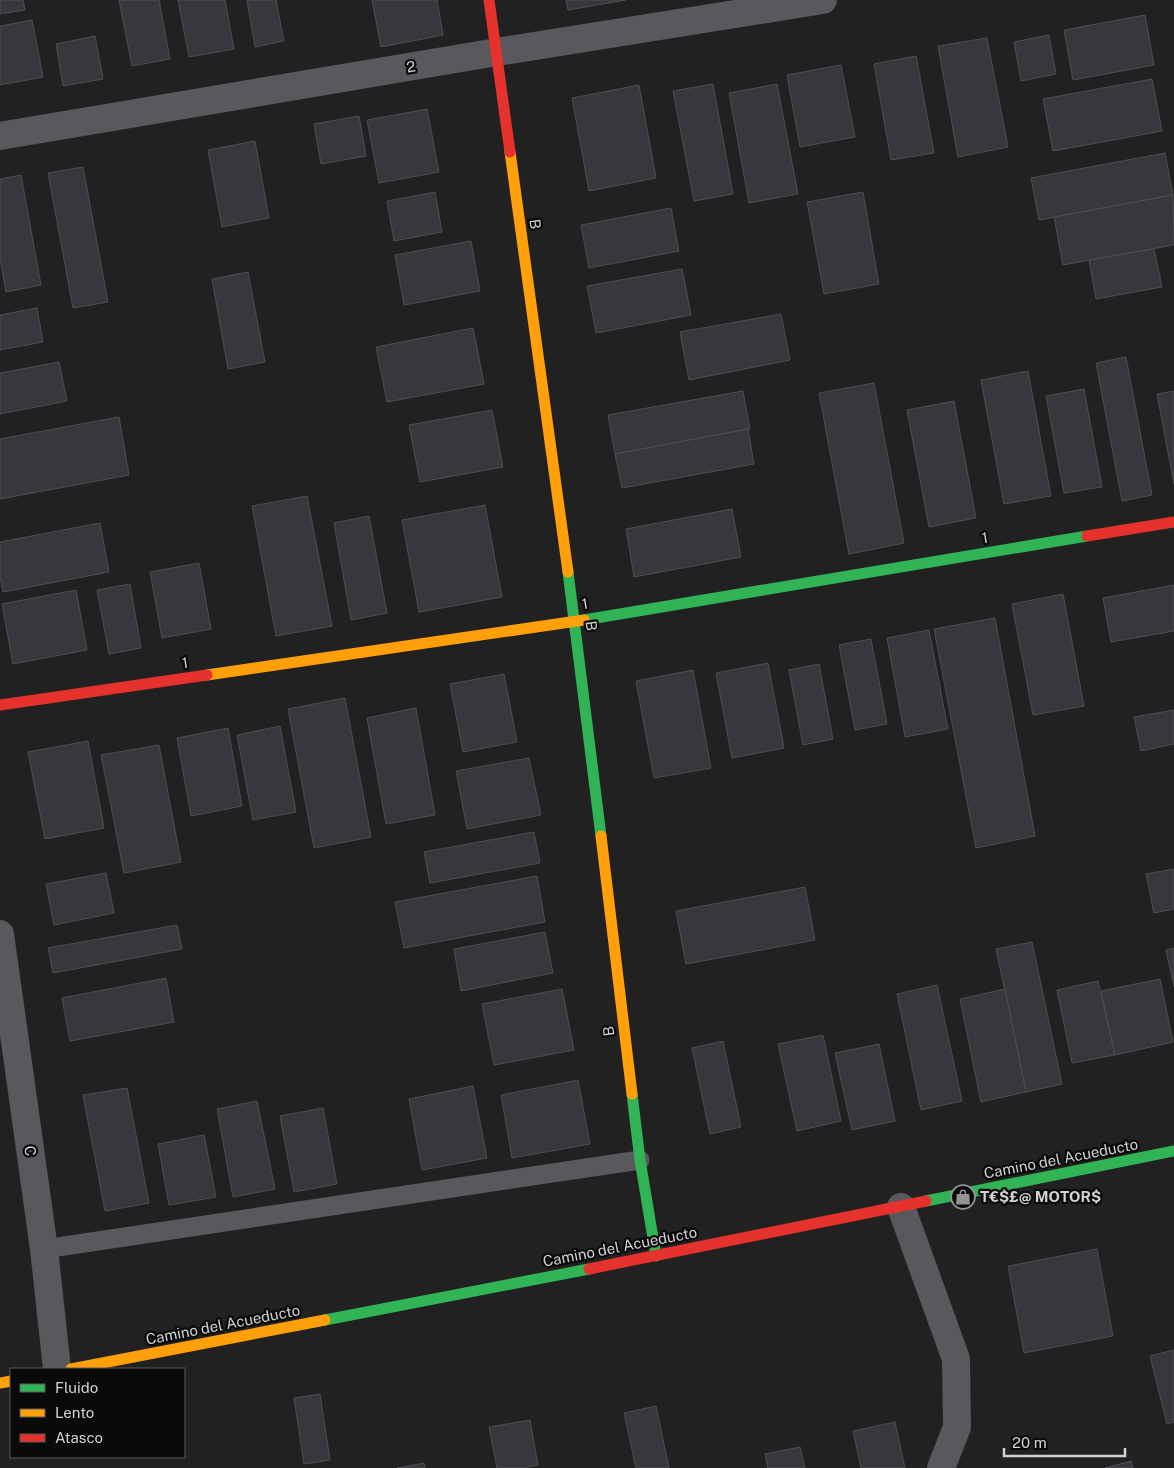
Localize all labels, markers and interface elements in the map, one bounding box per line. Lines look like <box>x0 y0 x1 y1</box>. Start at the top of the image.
street label: 2 <box>405 57 417 76</box>
street label: B <box>526 218 545 230</box>
street label: 1 <box>981 529 989 546</box>
street label: 1 <box>581 595 589 612</box>
street label: B <box>582 620 601 632</box>
street label: 1 <box>181 654 189 671</box>
street label: B <box>599 1025 618 1037</box>
street label: Camino del Acueducto <box>982 1135 1139 1182</box>
street label: C <box>21 1145 40 1157</box>
shop icon: T€$£@ MOTOR$ <box>950 1184 976 1210</box>
place label: T€$£@ MOTOR$ <box>980 1188 1101 1205</box>
street label: Camino del Acueducto <box>541 1223 698 1270</box>
street label: Camino del Acueducto <box>144 1301 301 1348</box>
legend <box>10 1368 185 1458</box>
text: Fluido <box>55 1379 98 1396</box>
text: Lento <box>55 1404 94 1421</box>
scale bar <box>1004 1426 1125 1458</box>
text: Atasco <box>55 1429 103 1446</box>
text: 20 m <box>1012 1434 1047 1451</box>

